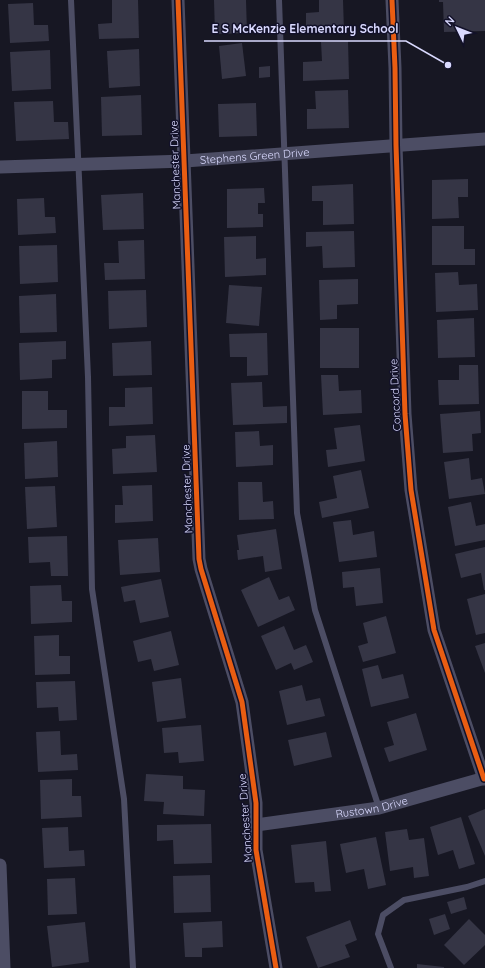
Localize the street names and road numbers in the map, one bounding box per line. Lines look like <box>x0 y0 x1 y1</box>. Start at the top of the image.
street label: Manchester Drive <box>166 120 184 210</box>
street label: Stephens Green Drive <box>199 145 310 167</box>
street label: Concord Drive <box>386 358 404 432</box>
street label: Manchester Drive <box>178 444 196 534</box>
street label: Manchester Drive <box>235 773 255 863</box>
street label: Rustown Drive <box>335 793 409 821</box>

